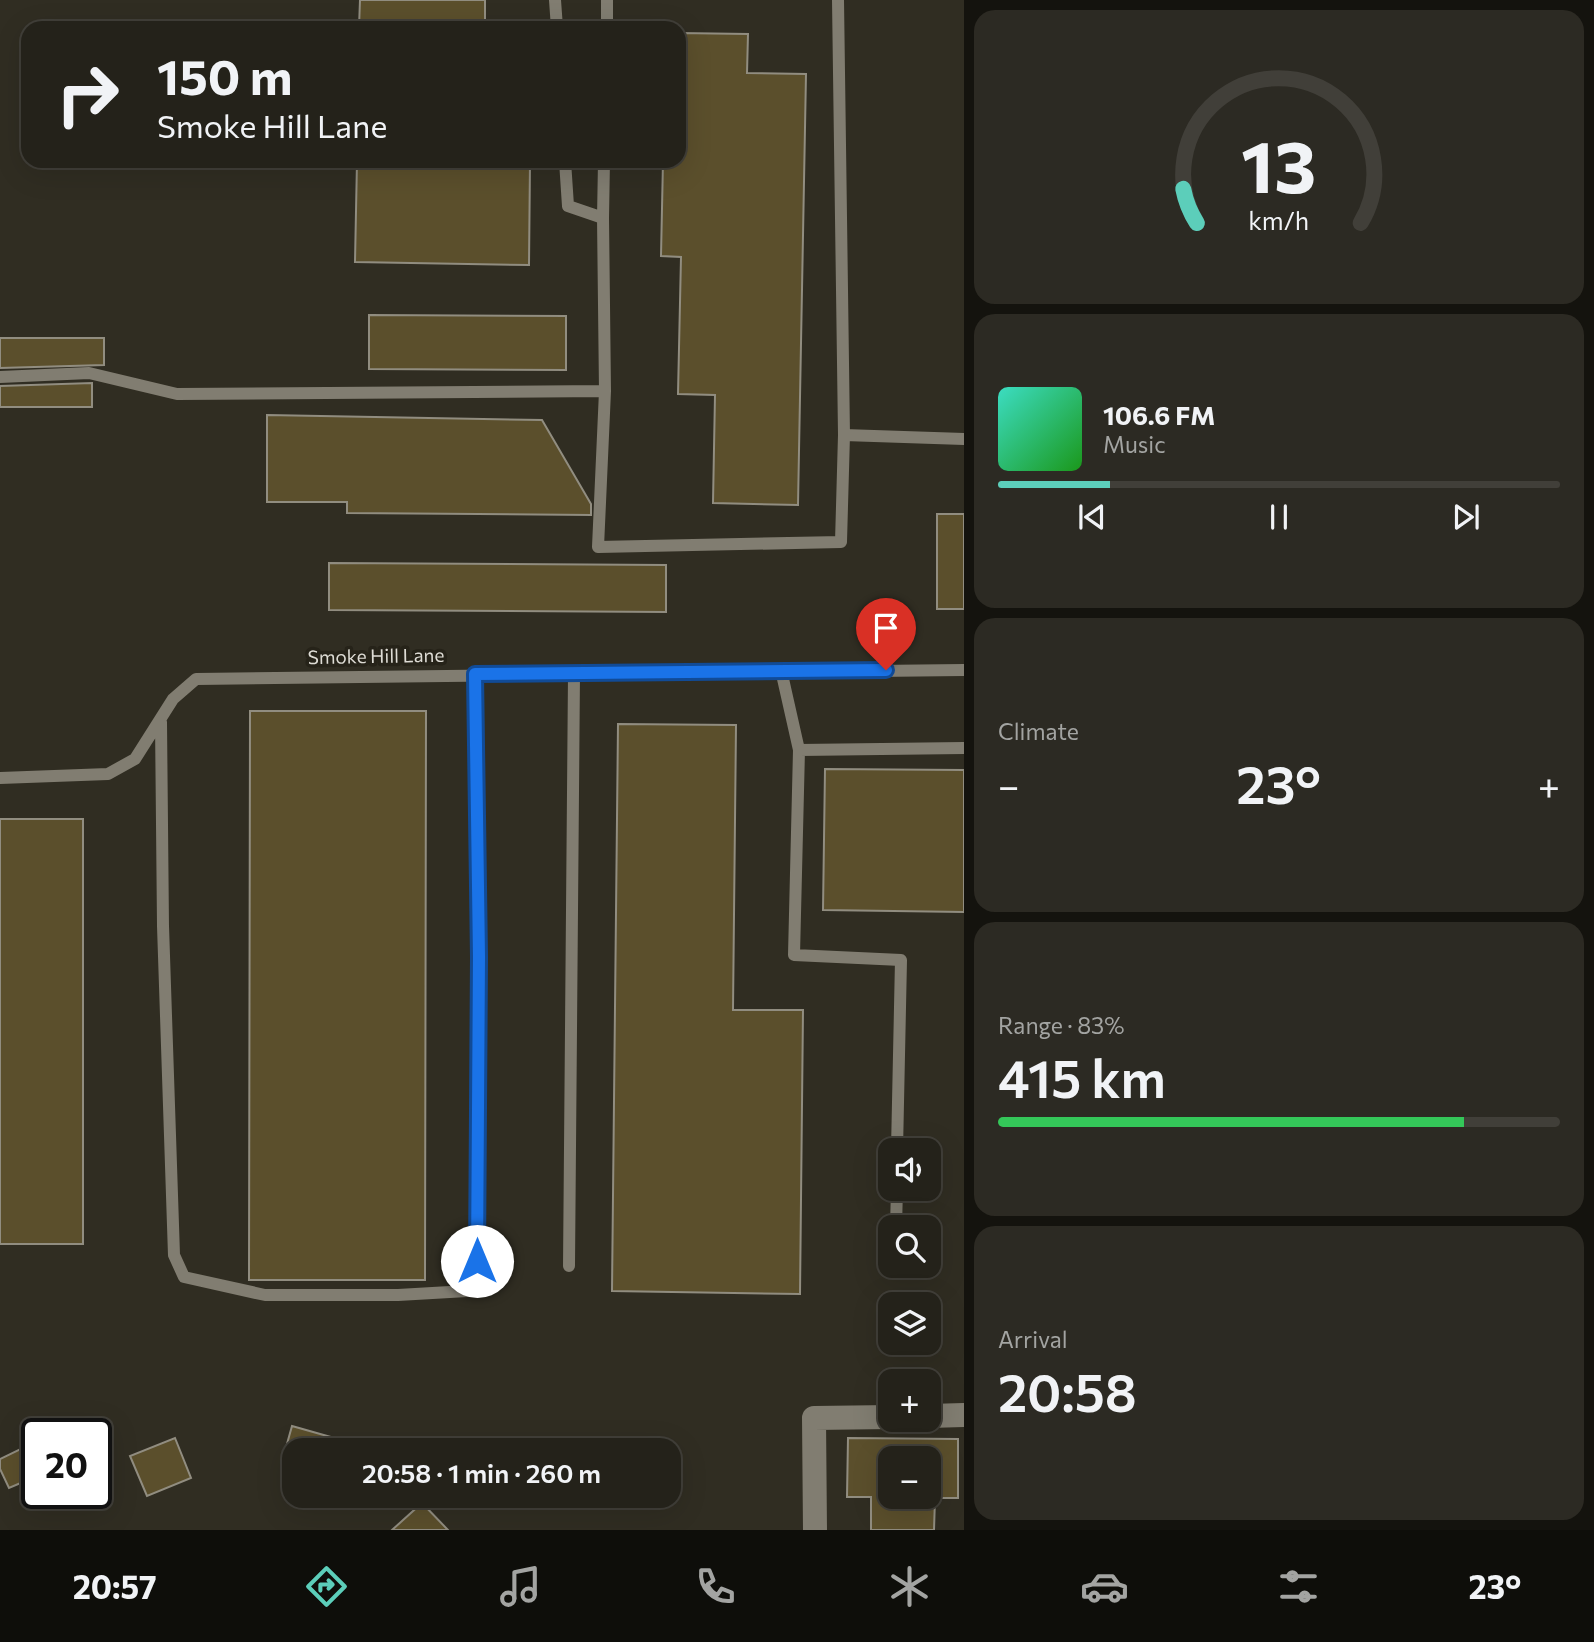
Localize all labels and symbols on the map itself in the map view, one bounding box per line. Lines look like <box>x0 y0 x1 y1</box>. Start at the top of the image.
pin <box>856 598 916 670</box>
street label: Smoke Hill Lane <box>307 643 445 668</box>
position arrow <box>440 1224 514 1298</box>
speed limit sign: 20 <box>21 1418 112 1509</box>

